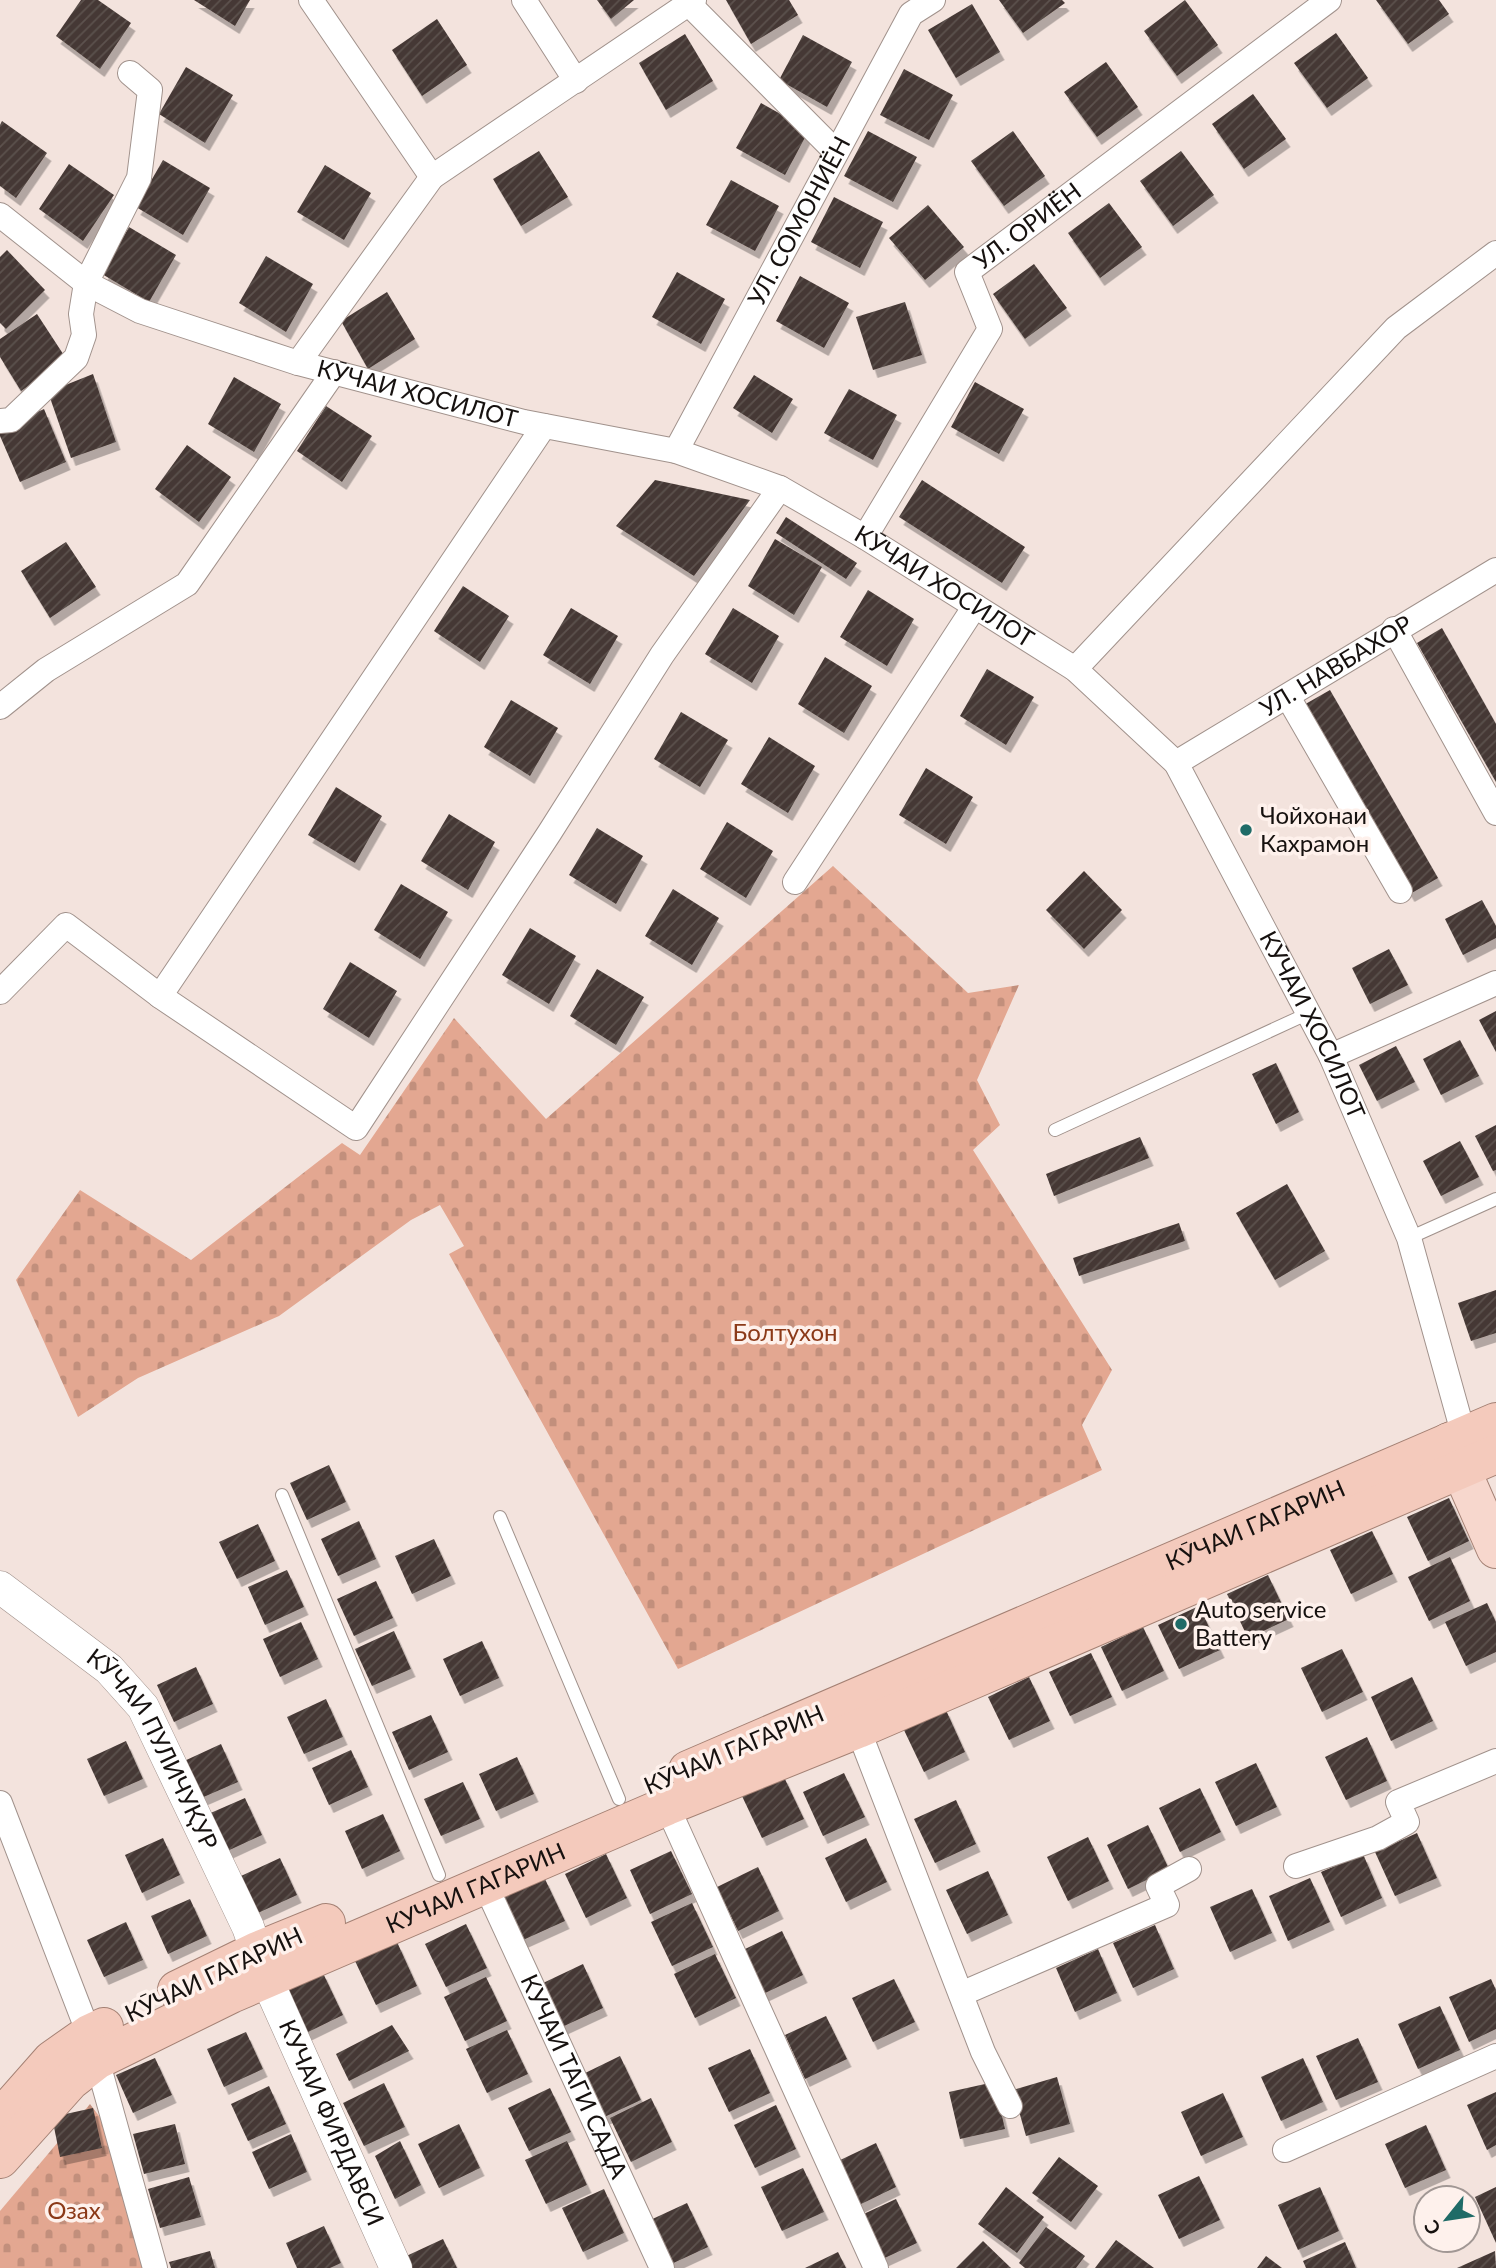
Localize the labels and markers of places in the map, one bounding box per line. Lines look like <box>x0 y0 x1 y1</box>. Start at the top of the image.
place label: Чойхонаи Кахрамон <box>1260 800 1369 857</box>
marker: Чойхонаи Кахрамон <box>1238 822 1254 838</box>
place label: Auto service Battery <box>1195 1594 1327 1651</box>
marker: Auto service Battery <box>1173 1616 1189 1632</box>

